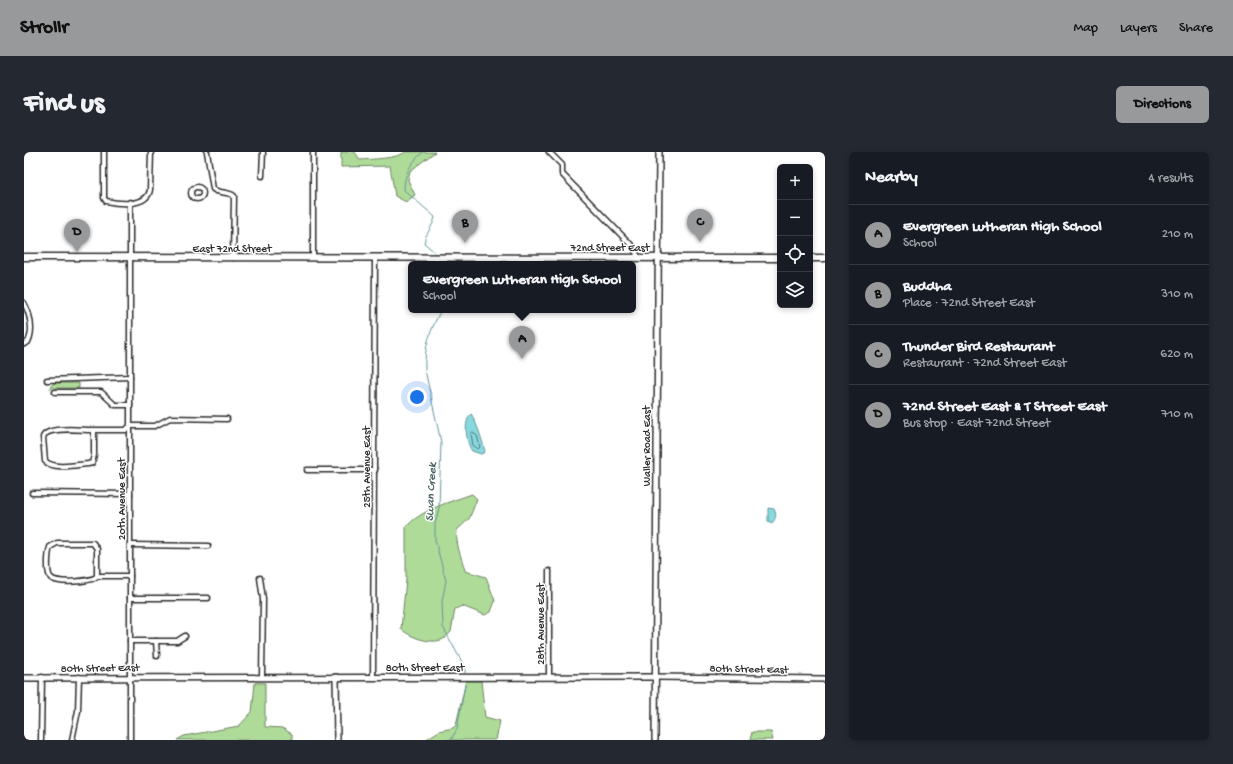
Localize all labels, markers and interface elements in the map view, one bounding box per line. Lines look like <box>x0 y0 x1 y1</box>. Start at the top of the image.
text: Strollr <box>20 17 68 40</box>
text: Map <box>1074 20 1098 37</box>
text: Layers <box>1120 20 1157 37</box>
text: Share <box>1179 20 1213 37</box>
button: Directions <box>1116 86 1209 123</box>
text: Find us <box>24 88 104 121</box>
map controls <box>777 164 813 308</box>
button: + <box>777 164 813 200</box>
text: Nearby <box>865 168 918 188</box>
text: 4 results <box>1149 171 1193 186</box>
button: − <box>777 200 813 236</box>
pin: C <box>687 209 713 242</box>
pin: B <box>452 210 478 243</box>
text: Evergreen Lutheran High School <box>903 218 1102 236</box>
pin: D <box>64 219 90 252</box>
text: A <box>874 227 882 242</box>
text: 210 m <box>1162 227 1193 242</box>
button: locate <box>777 236 813 272</box>
text: School <box>903 236 937 251</box>
street label: 72nd Street East <box>570 243 651 255</box>
street label: East 72nd Street <box>193 244 273 256</box>
popup <box>408 261 636 313</box>
text: Evergreen Lutheran High School <box>423 271 621 289</box>
button: layers <box>777 272 813 308</box>
text: Buddha <box>903 278 952 296</box>
text: B <box>875 287 881 302</box>
text: 310 m <box>1161 287 1193 302</box>
text: School <box>423 289 456 304</box>
text: Place · 72nd Street East <box>903 296 1035 311</box>
pin: A <box>509 326 535 359</box>
text: Thunder Bird Restaurant <box>903 338 1054 356</box>
text: C <box>874 347 882 362</box>
text: 620 m <box>1160 347 1193 362</box>
text: Restaurant · 72nd Street East <box>903 356 1067 371</box>
your location <box>407 387 427 407</box>
text: 72nd Street East & T Street East <box>903 398 1107 416</box>
street label: Waller Road East <box>642 404 654 486</box>
text: D <box>874 407 882 422</box>
text: 710 m <box>1161 407 1193 422</box>
text: Bus stop · East 72nd Street <box>903 416 1050 431</box>
street label: 25th Avenue East <box>362 425 374 508</box>
street label: 20th Avenue East <box>117 457 129 540</box>
water label: Swan Creek <box>423 461 441 522</box>
street label: 28th Avenue East <box>536 582 548 665</box>
street label: 80th Street East <box>61 662 141 676</box>
street label: 80th Street East <box>386 663 466 675</box>
street label: 80th Street East <box>710 663 790 677</box>

